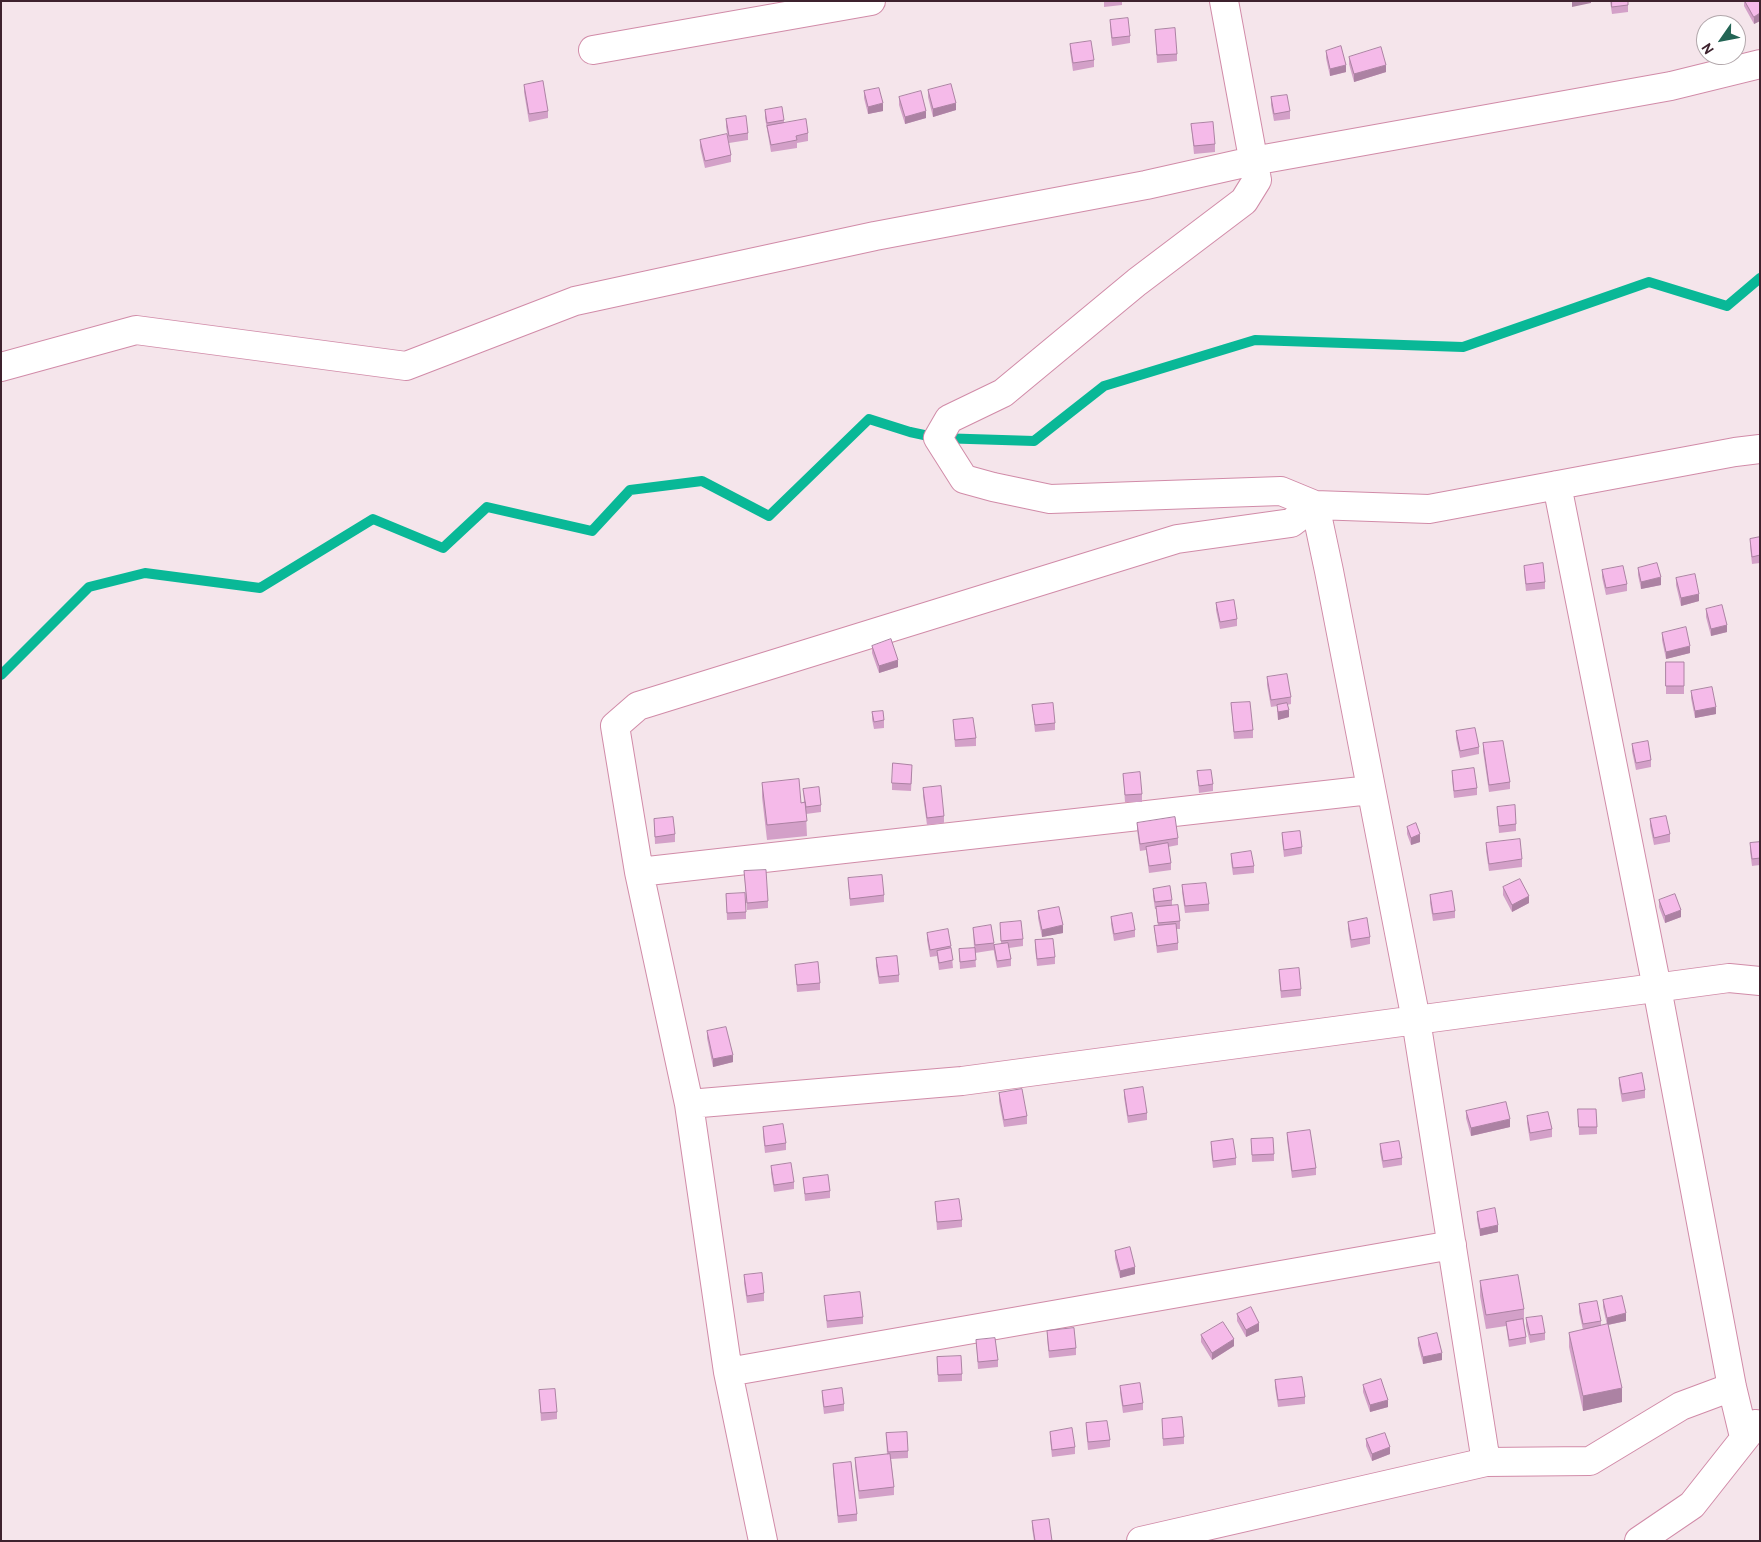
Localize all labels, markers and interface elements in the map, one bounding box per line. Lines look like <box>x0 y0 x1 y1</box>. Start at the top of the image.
north arrow <box>1696 15 1746 65</box>
text: N <box>1699 39 1719 57</box>

